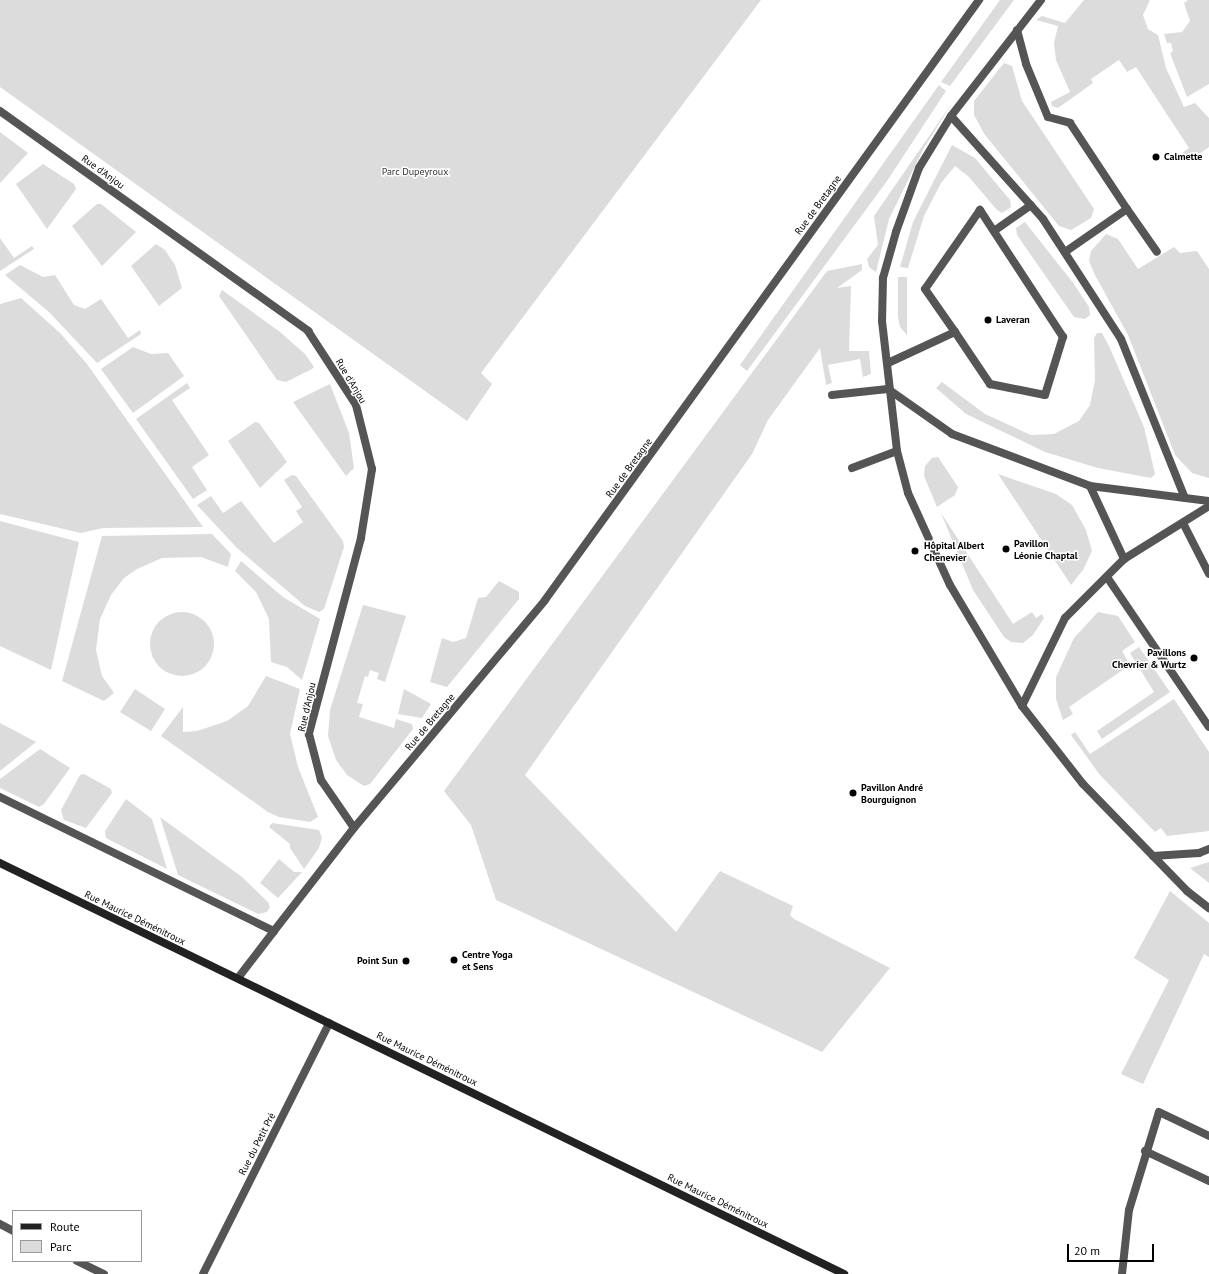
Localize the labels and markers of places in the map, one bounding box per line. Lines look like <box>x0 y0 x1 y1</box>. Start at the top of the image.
place label: Calmette <box>1164 151 1202 163</box>
marker: Calmette <box>1151 152 1161 162</box>
place label: Laveran <box>996 314 1030 326</box>
marker: Laveran <box>983 315 993 325</box>
place label: Pavillon Léonie Chaptal <box>1014 537 1078 560</box>
place label: Hôpital Albert Chenevier <box>924 539 985 562</box>
marker: Pavillon Léonie Chaptal <box>1001 544 1011 554</box>
marker: Hôpital Albert Chenevier <box>909 545 921 557</box>
place label: Pavillons Chevrier & Wurtz <box>1112 646 1186 670</box>
marker: Pavillons Chevrier & Wurtz <box>1189 653 1199 663</box>
place label: Pavillon André Bourguignon <box>861 781 924 804</box>
marker: Pavillon André Bourguignon <box>848 788 858 798</box>
place label: Centre Yoga et Sens <box>462 948 513 972</box>
place label: Point Sun <box>357 955 398 967</box>
marker: Centre Yoga et Sens <box>449 955 459 965</box>
marker: Point Sun <box>401 956 411 966</box>

